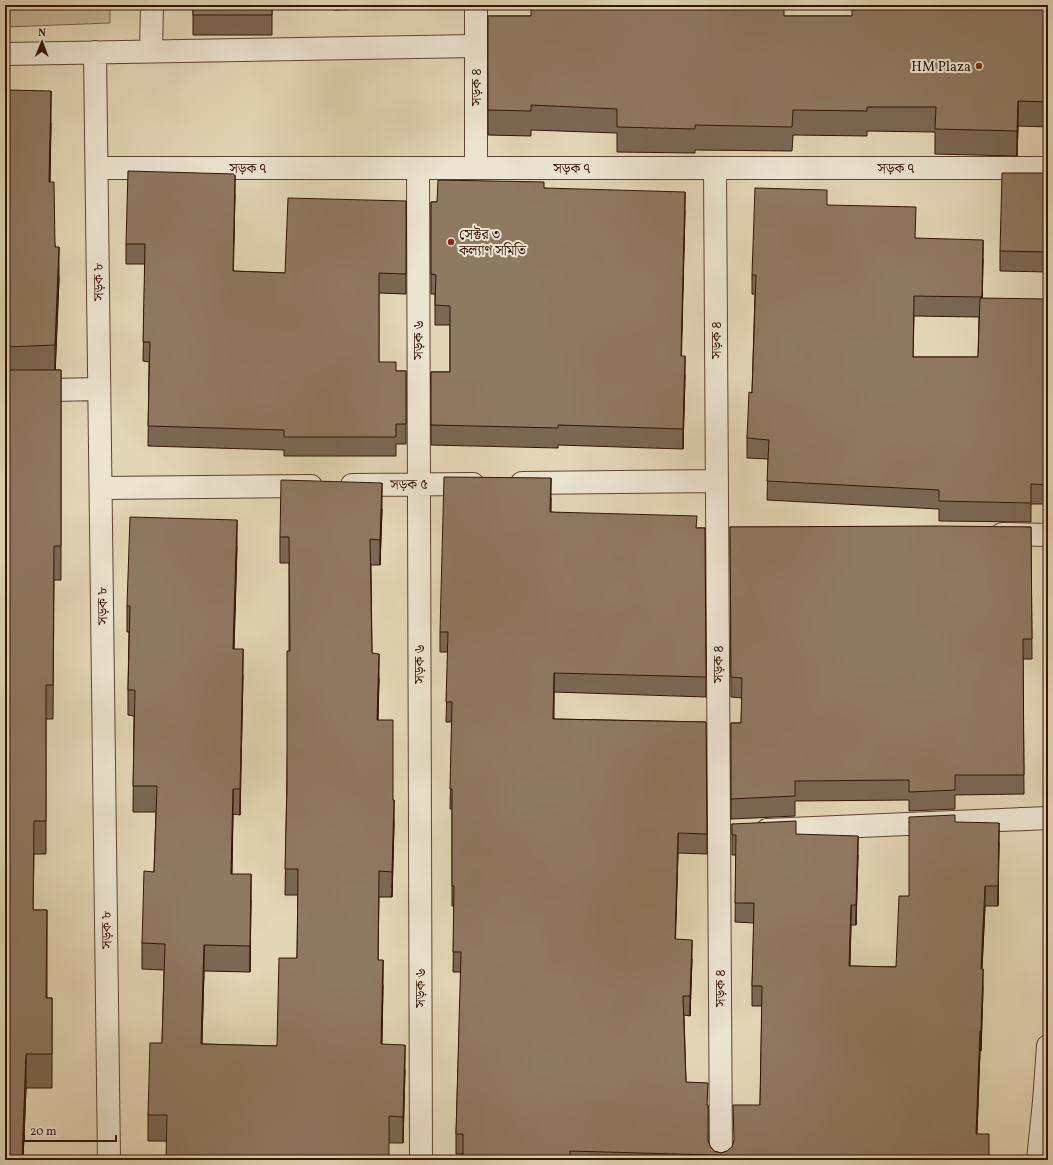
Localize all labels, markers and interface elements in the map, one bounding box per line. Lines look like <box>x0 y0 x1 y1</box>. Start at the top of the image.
north arrow <box>22 22 62 62</box>
text: N <box>38 26 46 41</box>
place label: HM Plaza <box>911 58 971 77</box>
marker: HM Plaza <box>974 61 984 71</box>
street label: সড়ক ৪ <box>468 68 487 107</box>
street label: সড়ক ৭ <box>228 160 267 179</box>
street label: সড়ক ৭ <box>552 160 591 179</box>
street label: সড়ক ৭ <box>876 160 915 179</box>
place label: সেক্টর ৩ কল্যাণ সমিতি <box>458 225 527 261</box>
marker: সেক্টর ৩ কল্যাণ সমিতি <box>446 237 456 247</box>
street label: সড়ক ৮ <box>90 262 109 302</box>
street label: সড়ক ৬ <box>410 320 429 361</box>
street label: সড়ক ৪ <box>708 321 727 360</box>
street label: সড়ক ৫ <box>389 476 428 495</box>
street label: সড়ক ৮ <box>94 586 113 626</box>
street label: সড়ক ৬ <box>411 644 430 685</box>
street label: সড়ক ৪ <box>710 645 729 684</box>
street label: সড়ক ৮ <box>98 910 117 950</box>
street label: সড়ক ৬ <box>412 968 431 1009</box>
street label: সড়ক ৪ <box>712 969 731 1008</box>
scale bar <box>24 1117 116 1143</box>
text: 20 m <box>30 1124 57 1140</box>

